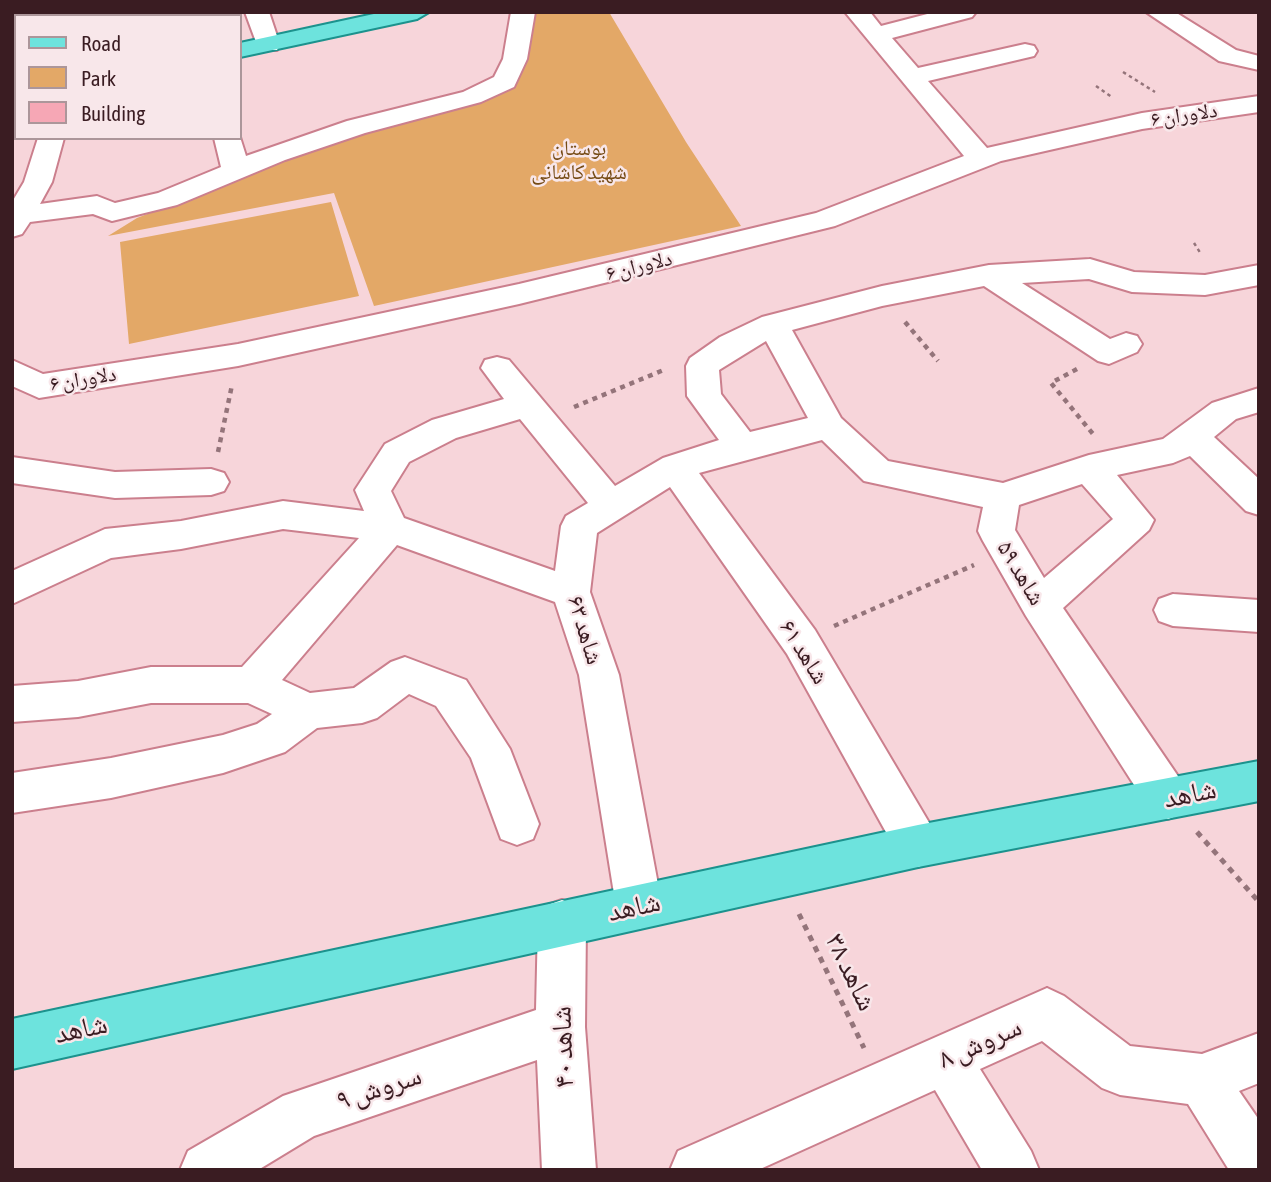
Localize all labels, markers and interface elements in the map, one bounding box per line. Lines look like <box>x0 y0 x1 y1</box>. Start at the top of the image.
legend <box>14 14 242 140</box>
text: Road <box>81 31 121 55</box>
text: Park <box>81 66 116 90</box>
street label: دلاوران ۶ <box>1149 98 1219 132</box>
text: Building <box>81 101 145 125</box>
park label: بوستان شهید کاشانی <box>531 135 627 185</box>
street label: دلاوران ۶ <box>603 246 675 286</box>
street label: دلاوران ۶ <box>48 361 118 397</box>
street label: شاهد ۵۹ <box>991 535 1051 611</box>
street label: شاهد ۶۳ <box>561 592 609 668</box>
street label: شاهد ۶۱ <box>773 615 835 689</box>
street label: شاهد <box>1161 772 1219 816</box>
street label: شاهد <box>605 885 663 929</box>
street label: شاهد ۳۸ <box>818 928 884 1016</box>
street label: شاهد ۴۰ <box>545 1005 581 1089</box>
street label: شاهد <box>52 1007 110 1051</box>
street label: سروش ۸ <box>933 1010 1027 1076</box>
street label: سروش ۹ <box>332 1058 426 1118</box>

